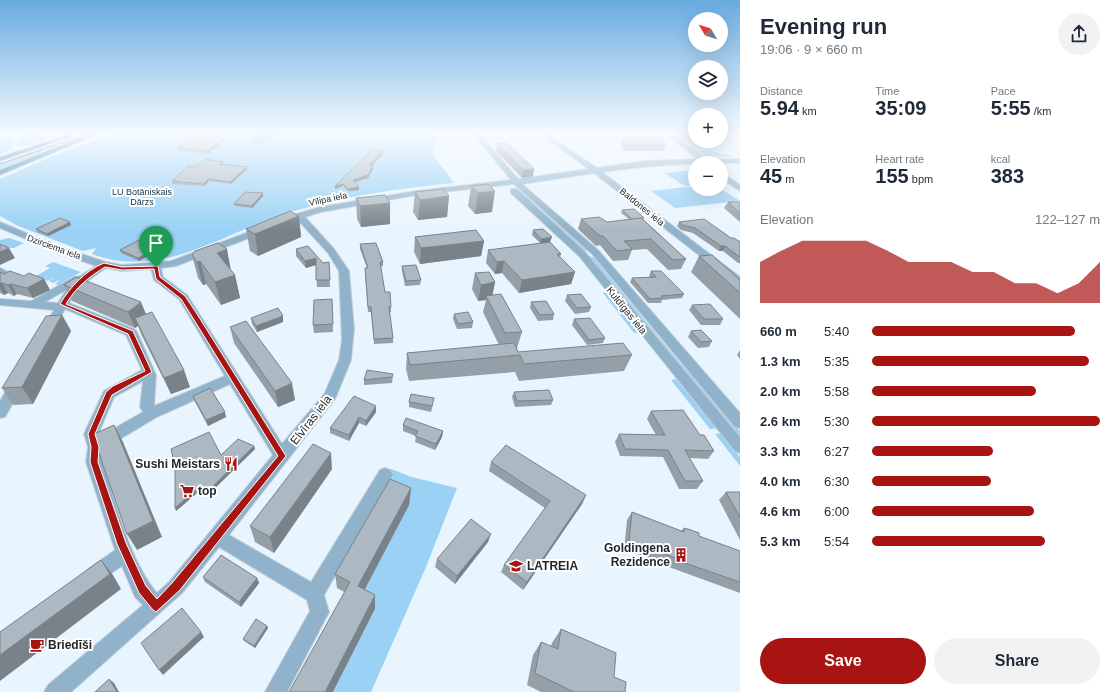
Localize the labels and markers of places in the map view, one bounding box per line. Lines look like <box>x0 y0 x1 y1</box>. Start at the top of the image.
pin <box>139 226 173 267</box>
restaurant icon: Sushi Meistars <box>223 456 239 472</box>
place label: Sushi Meistars <box>135 457 220 471</box>
supermarket icon: top <box>179 483 195 499</box>
place label: top <box>198 484 217 498</box>
place label: Goldingena Rezidence <box>604 541 670 569</box>
building icon: Goldingena Rezidence <box>673 547 689 563</box>
school or university icon: LATREIA <box>508 558 524 574</box>
place label: LATREIA <box>527 559 578 573</box>
cafe icon: Briedīši <box>29 637 45 653</box>
place label: Briedīši <box>48 638 92 652</box>

